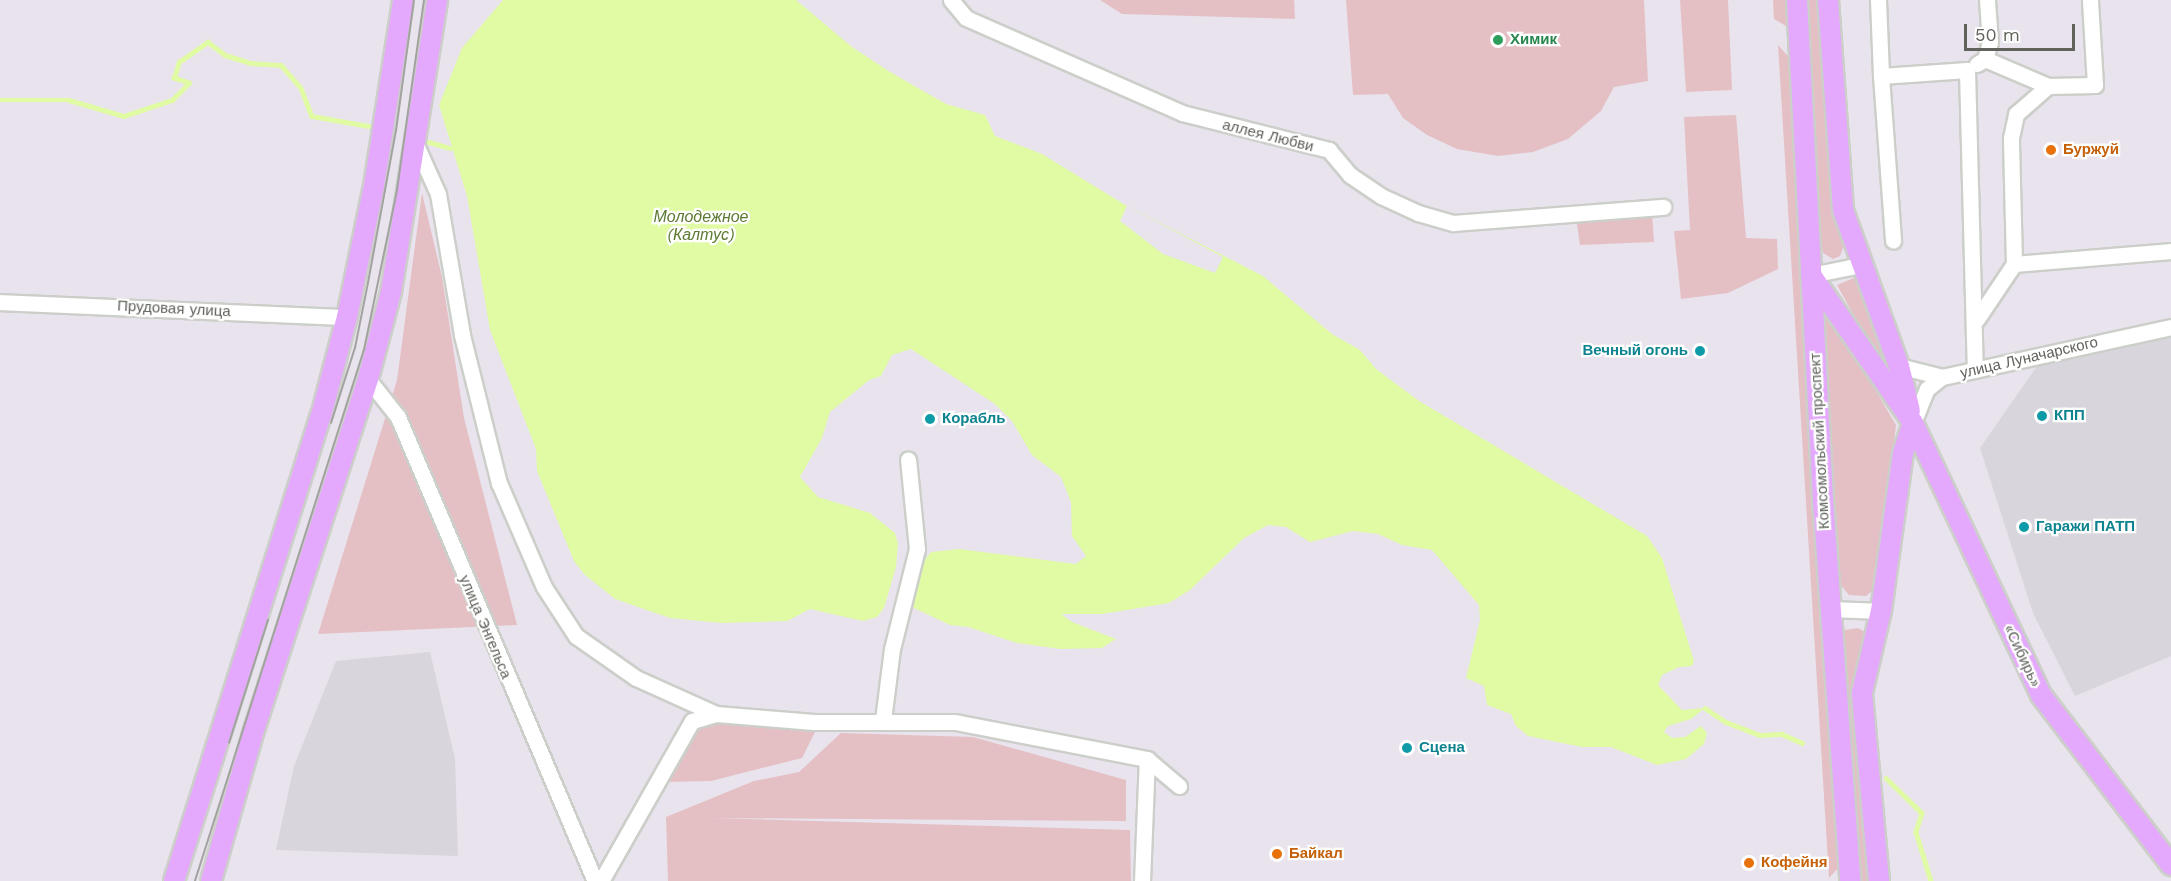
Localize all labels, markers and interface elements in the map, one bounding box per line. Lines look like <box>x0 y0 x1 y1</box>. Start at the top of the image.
scale bar <box>1967 12 2078 50</box>
text: 50 m <box>1975 24 2020 45</box>
place label: Химик <box>1510 31 1557 49</box>
marker: Химик <box>1491 33 1505 47</box>
street label: аллея Любви <box>1220 116 1316 156</box>
place label: Буржуй <box>2063 141 2119 159</box>
marker: Буржуй <box>2044 143 2058 157</box>
water label: Молодежное (Калтус) <box>654 207 748 245</box>
street label: Прудовая улица <box>117 297 231 321</box>
street label: улица Луначарского <box>1958 333 2100 383</box>
place label: Вечный огонь <box>1582 342 1688 360</box>
marker: Вечный огонь <box>1693 344 1707 358</box>
street label: Комсомольский проспект <box>1806 352 1834 530</box>
place label: КПП <box>2054 407 2085 425</box>
marker: КПП <box>2035 409 2049 423</box>
place label: Корабль <box>942 410 1005 428</box>
marker: Корабль <box>923 412 937 426</box>
place label: Гаражи ПАТП <box>2036 518 2135 536</box>
marker: Гаражи ПАТП <box>2017 520 2031 534</box>
street label: улица Энгельса <box>455 572 515 682</box>
street label: «Сибирь» <box>2000 622 2044 690</box>
place label: Сцена <box>1419 739 1465 757</box>
marker: Сцена <box>1400 741 1414 755</box>
place label: Байкал <box>1289 845 1343 863</box>
marker: Байкал <box>1270 847 1284 861</box>
place label: Кофейня <box>1761 854 1828 872</box>
marker: Кофейня <box>1742 856 1756 870</box>

